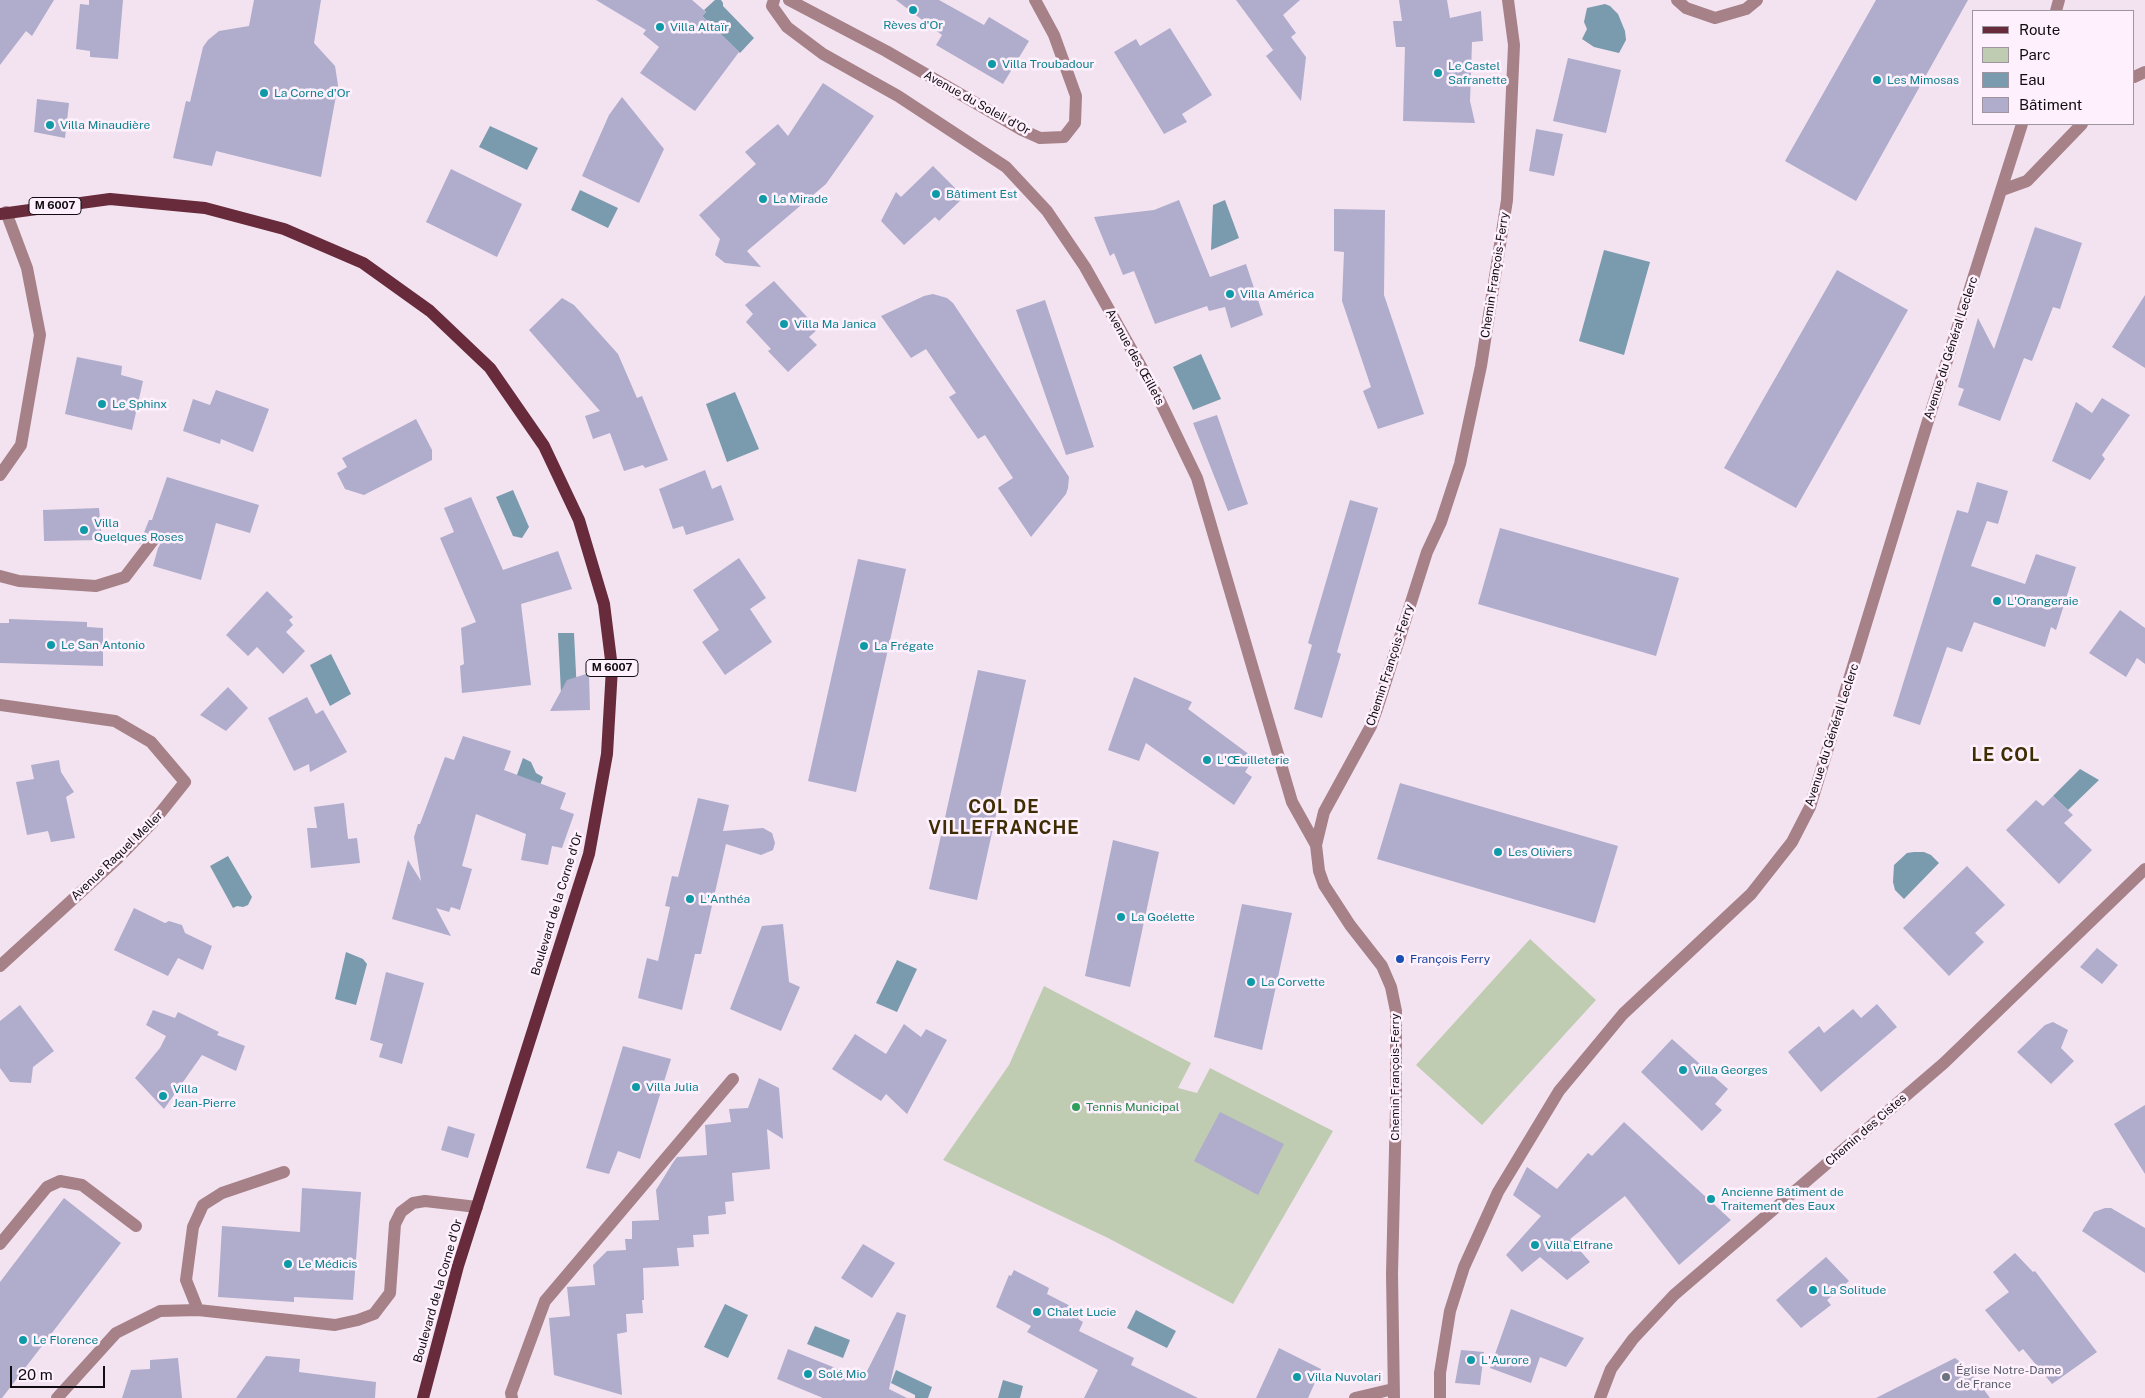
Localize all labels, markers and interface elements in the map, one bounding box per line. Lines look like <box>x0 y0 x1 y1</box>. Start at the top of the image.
marker: Rèves d'Or <box>907 4 919 16</box>
legend <box>1972 10 2135 125</box>
place label: Rèves d'Or <box>883 18 943 32</box>
place label: Villa Altaïr <box>670 20 729 34</box>
marker: Villa Altaïr <box>654 21 666 33</box>
text: Route <box>2019 21 2060 38</box>
text: Parc <box>2019 46 2051 63</box>
place label: Villa Troubadour <box>1002 57 1094 71</box>
marker: Villa Troubadour <box>986 58 998 70</box>
place label: Le Castel Safranette <box>1448 59 1507 87</box>
marker: Le Castel Safranette <box>1432 67 1444 79</box>
street label: Avenue du Soleil d'Or <box>921 68 1033 138</box>
text: Eau <box>2019 71 2045 88</box>
place label: Les Mimosas <box>1887 73 1959 87</box>
marker: Les Mimosas <box>1871 74 1883 86</box>
place label: La Corne d'Or <box>274 86 350 100</box>
marker: La Corne d'Or <box>258 87 270 99</box>
text: Bâtiment <box>2019 96 2082 113</box>
place label: Villa Minaudière <box>60 118 150 132</box>
marker: Villa Minaudière <box>44 119 56 131</box>
place label: Bâtiment Est <box>946 187 1017 201</box>
marker: Bâtiment Est <box>930 188 942 200</box>
place label: La Mirade <box>773 192 828 206</box>
marker: La Mirade <box>757 193 769 205</box>
road number: M 6007 <box>29 198 81 215</box>
street label: Chemin François-Ferry <box>1478 211 1512 339</box>
street label: Avenue du Général Leclerc <box>1921 275 1981 421</box>
place label: Villa América <box>1240 287 1314 301</box>
marker: Villa América <box>1224 288 1236 300</box>
street label: Avenue des Œillets <box>1103 307 1167 407</box>
place label: Villa Ma Janica <box>794 317 876 331</box>
marker: Villa Ma Janica <box>778 318 790 330</box>
place label: Le Sphinx <box>112 397 167 411</box>
marker: Le Sphinx <box>96 398 108 410</box>
place label: Villa Quelques Roses <box>94 516 183 544</box>
marker: Villa Quelques Roses <box>78 524 90 536</box>
place label: L'Orangeraie <box>2007 594 2079 608</box>
marker: L'Orangeraie <box>1991 595 2003 607</box>
street label: Chemin François-Ferry <box>1363 602 1417 728</box>
place label: Le San Antonio <box>61 638 145 652</box>
marker: Le San Antonio <box>45 639 57 651</box>
place label: La Frégate <box>874 639 934 653</box>
marker: La Frégate <box>858 640 870 652</box>
road number: M 6007 <box>586 660 638 676</box>
street label: Avenue du Général Leclerc <box>1802 662 1862 808</box>
district label: LE COL <box>1971 744 2041 766</box>
place label: L'Œuilleterie <box>1217 753 1289 767</box>
marker: L'Œuilleterie <box>1201 754 1213 766</box>
district label: COL DE VILLEFRANCHE <box>927 796 1081 839</box>
street label: Avenue Raquel Meller <box>68 808 166 904</box>
street label: Boulevard de la Corne d'Or <box>528 831 586 977</box>
place label: Les Oliviers <box>1508 845 1572 859</box>
marker: Les Oliviers <box>1492 846 1504 858</box>
place label: L'Anthéa <box>700 892 750 906</box>
marker: L'Anthéa <box>684 893 696 905</box>
place label: La Goélette <box>1131 910 1195 924</box>
marker: La Goélette <box>1115 911 1127 923</box>
place label: François Ferry <box>1410 952 1490 966</box>
marker: François Ferry <box>1394 953 1406 965</box>
place label: La Corvette <box>1261 975 1325 989</box>
marker: La Corvette <box>1245 976 1257 988</box>
street label: Chemin François-Ferry <box>1388 1013 1402 1141</box>
place label: Villa Georges <box>1693 1063 1768 1077</box>
marker: Villa Georges <box>1677 1064 1689 1076</box>
place label: Villa Julia <box>646 1080 699 1094</box>
marker: Villa Julia <box>630 1081 642 1093</box>
place label: Villa Jean-Pierre <box>173 1082 236 1110</box>
marker: Villa Jean-Pierre <box>157 1090 169 1102</box>
street label: Chemin des Cistes <box>1823 1091 1909 1169</box>
place label: Tennis Municipal <box>1086 1100 1179 1114</box>
marker: Tennis Municipal <box>1070 1101 1082 1113</box>
place label: Ancienne Bâtiment de Traitement des Eaux <box>1721 1185 1844 1213</box>
marker: Ancienne Bâtiment de Traitement des Eaux <box>1705 1193 1717 1205</box>
street label: Boulevard de la Corne d'Or <box>411 1217 465 1365</box>
place label: Villa Elfrane <box>1545 1238 1613 1252</box>
marker: Villa Elfrane <box>1529 1239 1541 1251</box>
place label: Le Médicis <box>298 1257 357 1271</box>
marker: Le Médicis <box>282 1258 294 1270</box>
place label: La Solitude <box>1823 1283 1886 1297</box>
marker: La Solitude <box>1807 1284 1819 1296</box>
place label: Chalet Lucie <box>1047 1305 1116 1319</box>
marker: Chalet Lucie <box>1031 1306 1043 1318</box>
place label: Le Florence <box>33 1333 98 1347</box>
marker: Le Florence <box>17 1334 29 1346</box>
place label: L'Aurore <box>1481 1353 1529 1367</box>
marker: L'Aurore <box>1465 1354 1477 1366</box>
scale bar <box>12 1356 108 1388</box>
place label: Église Notre-Dame de France <box>1956 1363 2061 1391</box>
text: 20 m <box>18 1366 53 1383</box>
place label: Solé Mio <box>818 1367 866 1381</box>
marker: Solé Mio <box>802 1368 814 1380</box>
place label: Villa Nuvolari <box>1307 1370 1381 1384</box>
marker: Villa Nuvolari <box>1291 1371 1303 1383</box>
marker: Église Notre-Dame de France <box>1940 1371 1952 1383</box>

